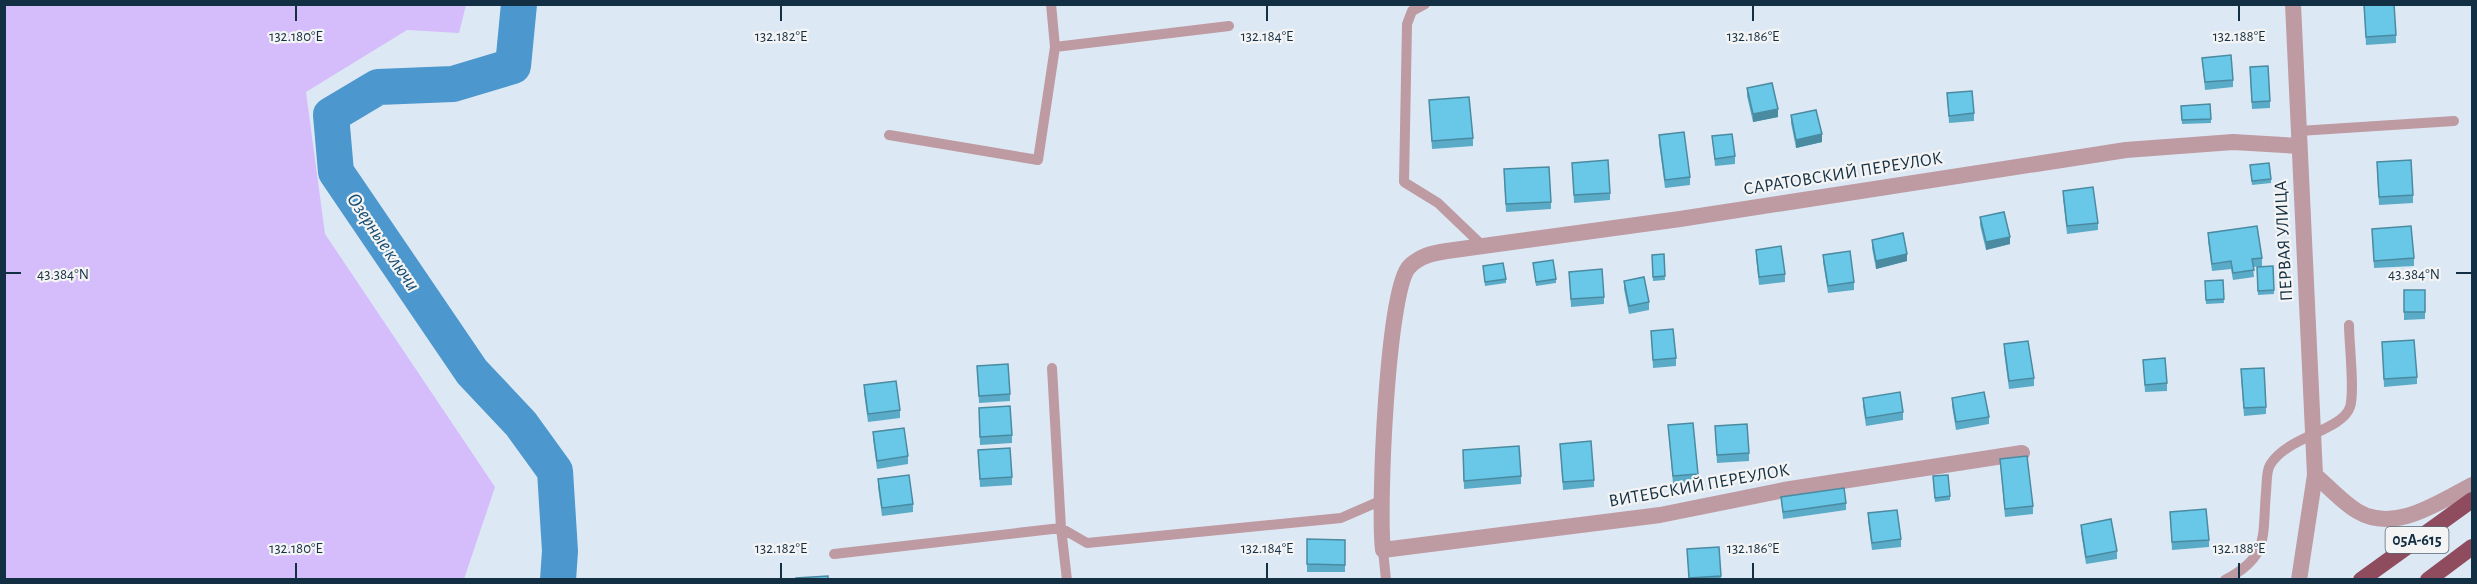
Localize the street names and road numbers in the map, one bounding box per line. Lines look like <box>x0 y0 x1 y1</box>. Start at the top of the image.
street label: САРАТОВСКИЙ ПЕРЕУЛОК <box>1742 147 1944 199</box>
street label: ПЕРВАЯ УЛИЦА <box>2272 180 2296 302</box>
street label: ВИТЕБСКИЙ ПЕРЕУЛОК <box>1607 459 1791 511</box>
road number: 05А-615 <box>2386 527 2448 553</box>

